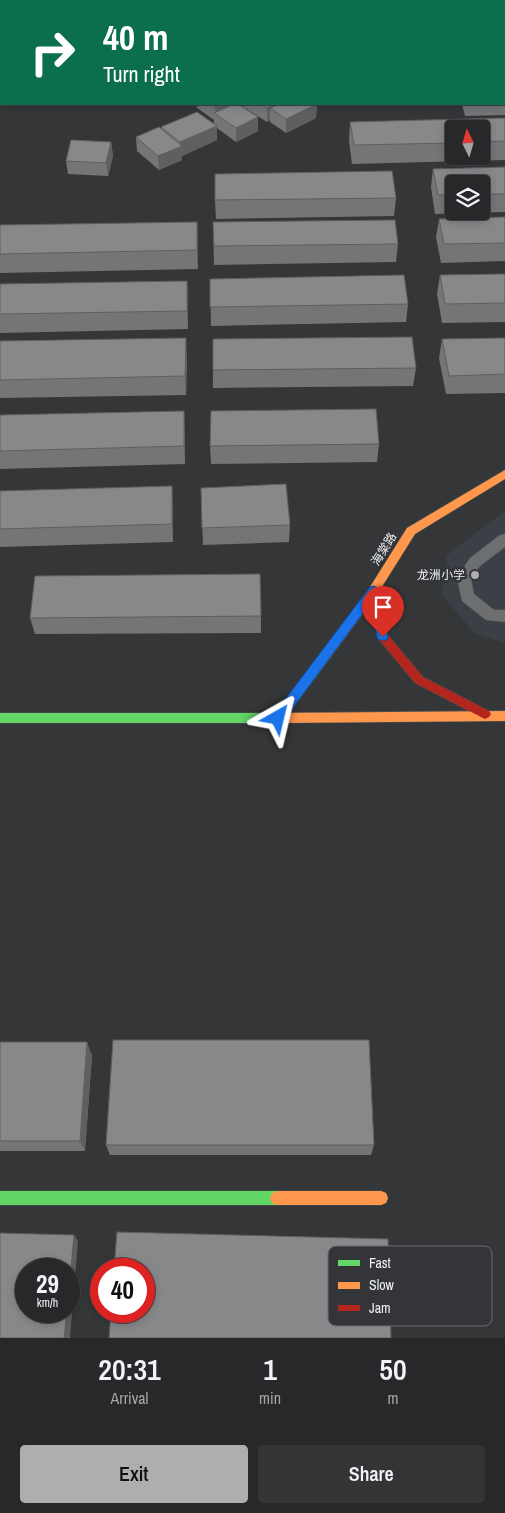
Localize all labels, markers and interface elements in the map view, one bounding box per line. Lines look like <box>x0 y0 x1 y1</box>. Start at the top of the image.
text: 40 m <box>103 14 168 61</box>
icon: right <box>20 20 85 85</box>
text: Turn right <box>103 59 180 89</box>
north arrow <box>445 120 490 165</box>
map controls <box>445 120 490 220</box>
button: layers <box>445 175 490 220</box>
street label: 海棠路 <box>368 529 400 569</box>
place label: 龙洲小学 <box>417 567 465 583</box>
marker: 龙洲小学 <box>469 569 481 581</box>
pin <box>362 586 404 637</box>
icon: arrive <box>369 593 397 621</box>
position arrow <box>251 691 303 743</box>
legend <box>328 1246 492 1326</box>
text: Fast <box>369 1254 391 1272</box>
speed limit sign: 40 <box>90 1258 155 1323</box>
text: 29 <box>36 1267 59 1301</box>
text: Slow <box>369 1276 395 1294</box>
text: km/h <box>37 1295 58 1311</box>
text: Jam <box>369 1299 391 1317</box>
text: 20:31 <box>98 1349 161 1389</box>
text: 1 <box>263 1349 277 1389</box>
text: 50 <box>379 1349 407 1389</box>
text: Arrival <box>111 1387 149 1409</box>
text: min <box>259 1387 281 1409</box>
text: m <box>388 1387 398 1409</box>
button: Exit <box>20 1445 248 1503</box>
button: Share <box>258 1445 485 1503</box>

